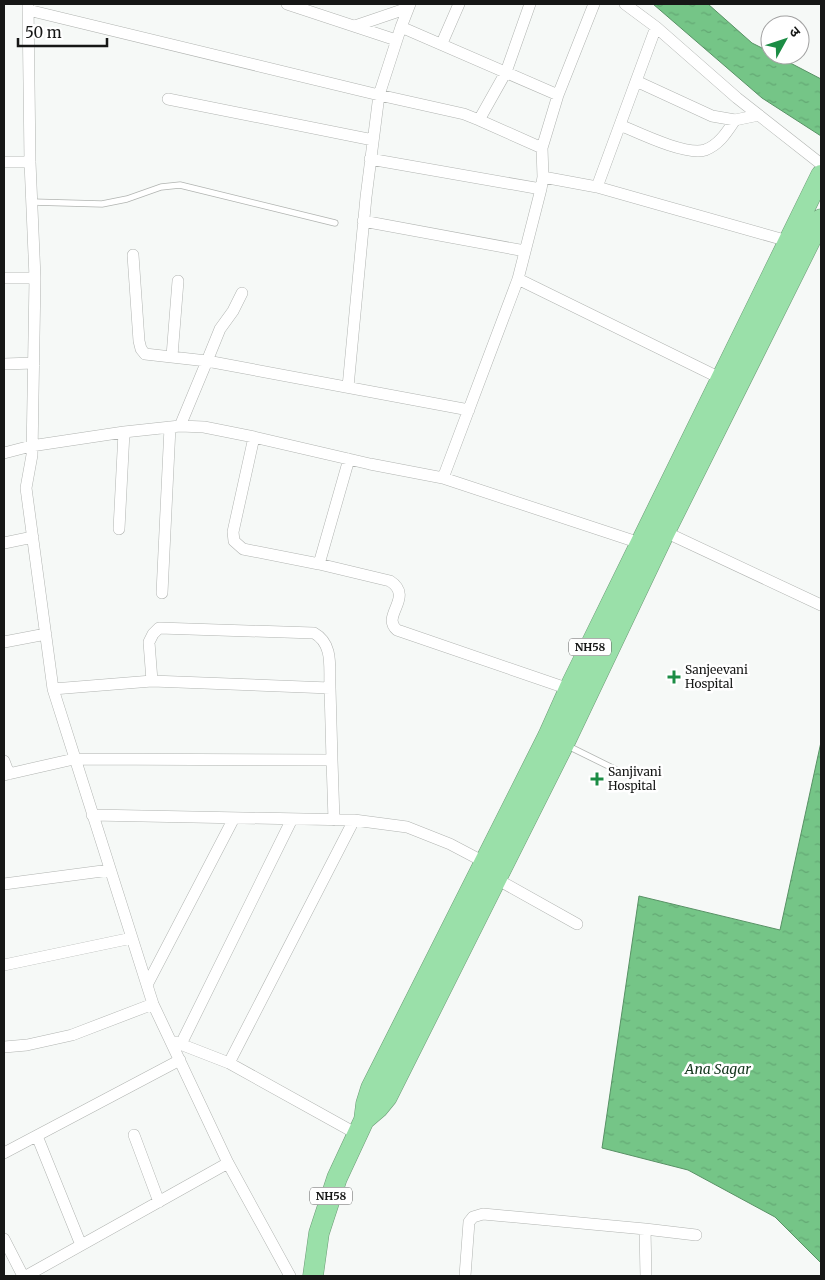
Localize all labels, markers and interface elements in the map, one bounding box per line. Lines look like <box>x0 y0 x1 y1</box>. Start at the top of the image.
scale bar <box>18 15 106 47</box>
north arrow <box>760 15 810 65</box>
text: 50 m <box>25 23 62 42</box>
text: उ <box>785 23 805 41</box>
road number: NH58 <box>569 638 611 656</box>
place label: Sanjeevani Hospital <box>685 662 748 691</box>
marker: Sanjeevani Hospital <box>667 670 681 684</box>
place label: Sanjivani Hospital <box>608 764 662 793</box>
marker: Sanjivani Hospital <box>590 772 604 786</box>
water label: Ana Sagar <box>684 1060 751 1078</box>
road number: NH58 <box>310 1188 352 1204</box>

